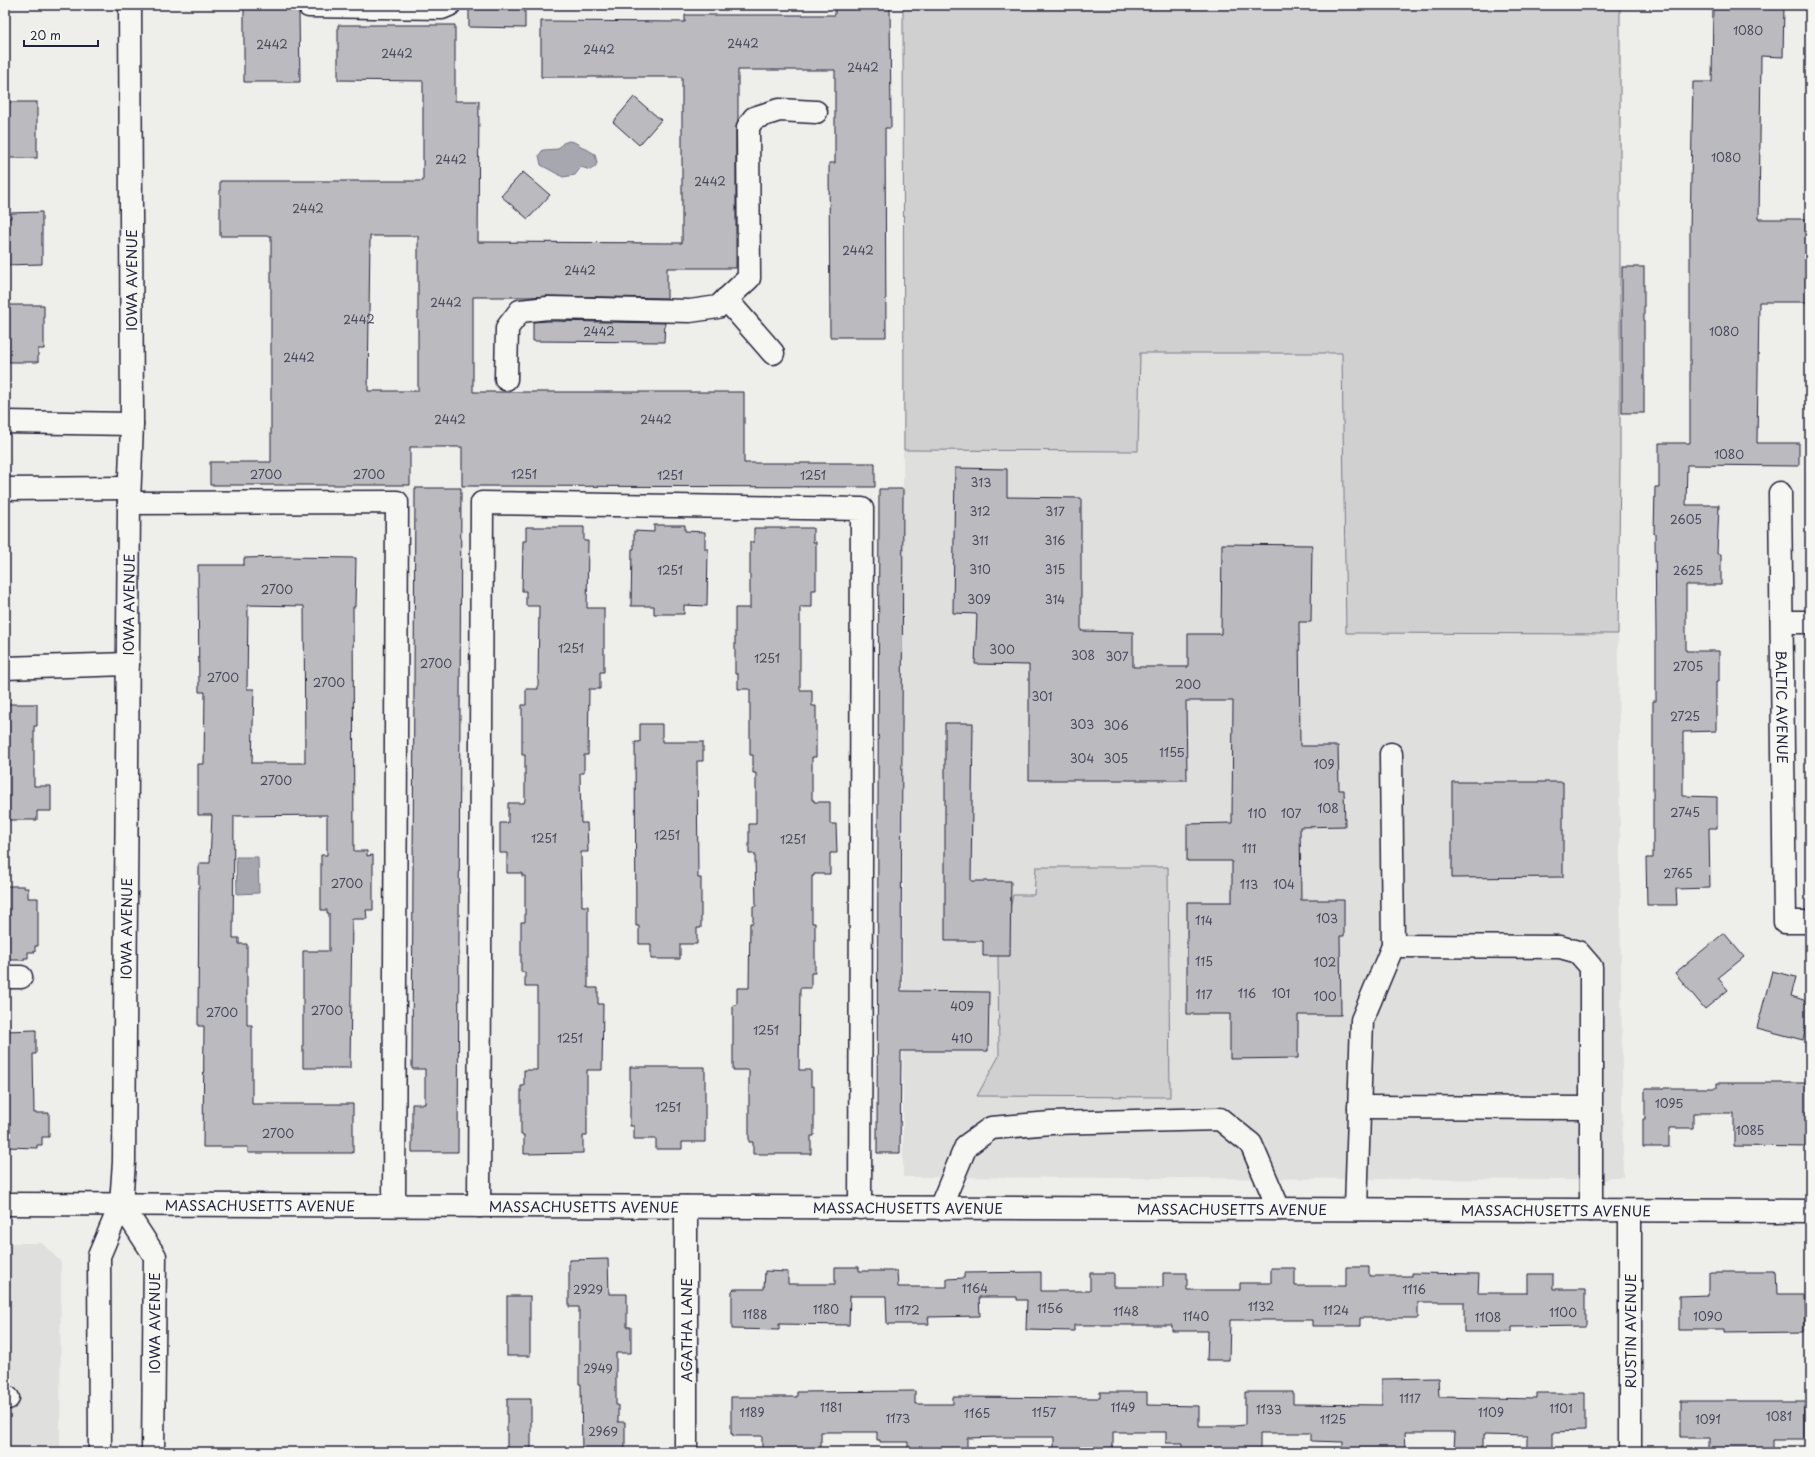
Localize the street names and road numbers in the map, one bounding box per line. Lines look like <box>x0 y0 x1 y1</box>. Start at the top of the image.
street label: IOWA AVENUE <box>121 229 142 331</box>
street label: IOWA AVENUE <box>117 553 139 655</box>
street label: BALTIC AVENUE <box>1771 650 1794 764</box>
street label: IOWA AVENUE <box>115 877 137 979</box>
street label: MASSACHUSETTS AVENUE <box>165 1194 355 1216</box>
street label: MASSACHUSETTS AVENUE <box>489 1195 679 1217</box>
street label: MASSACHUSETTS AVENUE <box>813 1197 1003 1218</box>
street label: MASSACHUSETTS AVENUE <box>1137 1198 1327 1220</box>
street label: MASSACHUSETTS AVENUE <box>1461 1199 1651 1221</box>
street label: IOWA AVENUE <box>144 1272 165 1374</box>
street label: RUSTIN AVENUE <box>1620 1273 1641 1388</box>
street label: AGATHA LANE <box>676 1278 697 1382</box>

